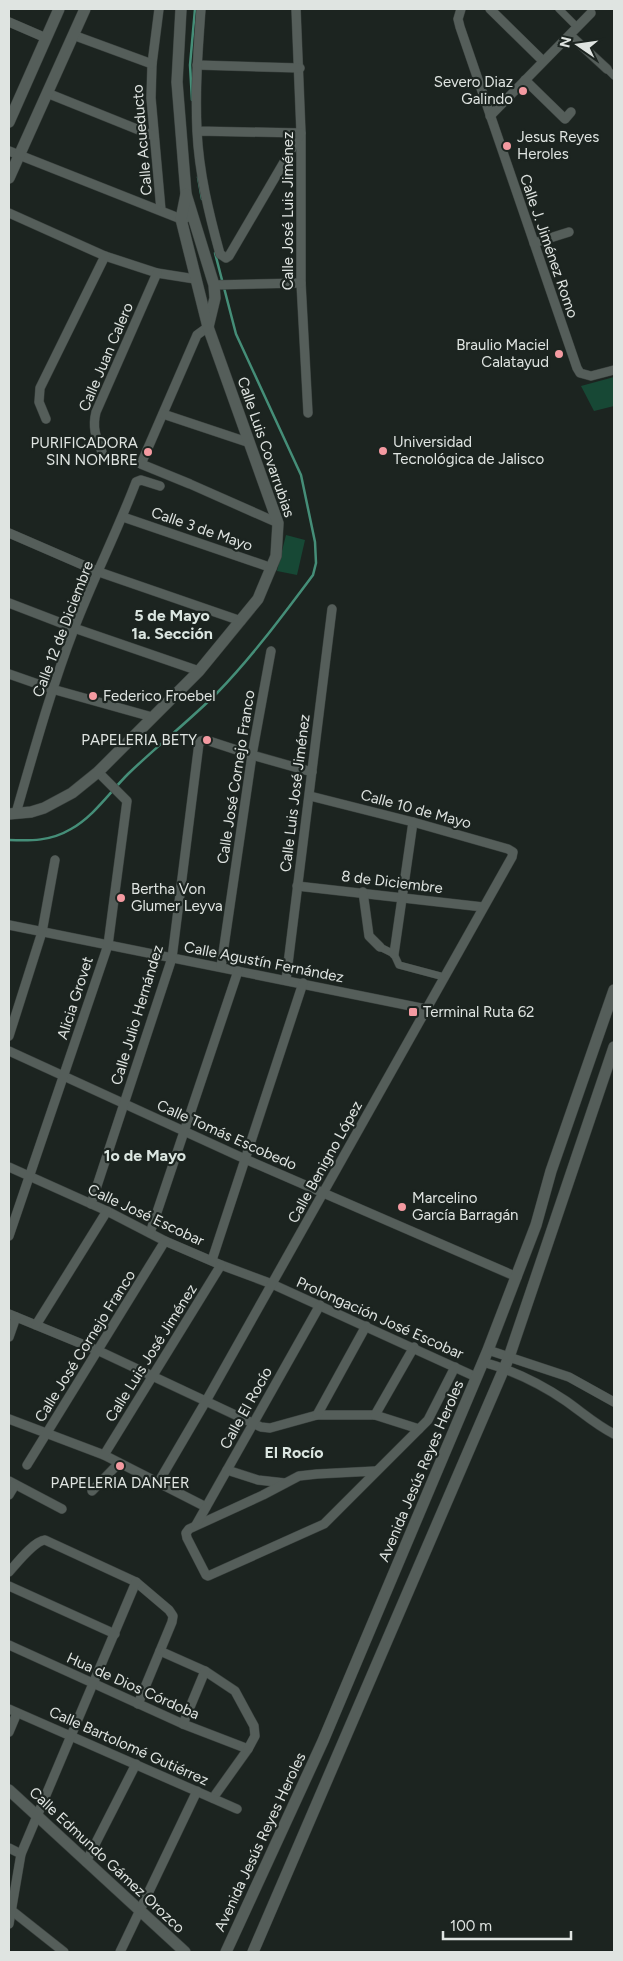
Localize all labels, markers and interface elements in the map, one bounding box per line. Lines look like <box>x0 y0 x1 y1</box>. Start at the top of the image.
north arrow <box>553 20 603 70</box>
text: N <box>556 35 575 49</box>
place label: Severo Diaz Galindo <box>434 73 513 108</box>
street label: Calle Acueducto <box>128 83 156 196</box>
marker: Severo Diaz Galindo <box>517 85 529 97</box>
place label: Jesus Reyes Heroles <box>517 128 599 163</box>
street label: Calle José Luis Jiménez <box>279 132 297 290</box>
marker: Jesus Reyes Heroles <box>501 140 513 152</box>
street label: Calle J. Jiménez Romo <box>516 172 582 321</box>
street label: Calle Juan Calero <box>75 300 137 414</box>
place label: Braulio Maciel Calatayud <box>456 336 549 371</box>
marker: Braulio Maciel Calatayud <box>553 348 565 360</box>
street label: Calle Luis Covarrubias <box>234 374 298 520</box>
place label: Universidad Tecnológica de Jalisco <box>393 433 544 468</box>
place label: PURIFICADORA SIN NOMBRE <box>31 434 138 469</box>
marker: Universidad Tecnológica de Jalisco <box>377 445 389 457</box>
marker: PURIFICADORA SIN NOMBRE <box>142 446 154 458</box>
street label: Calle 3 de Mayo <box>149 503 255 555</box>
street label: Calle 12 de Diciembre <box>29 558 97 700</box>
district label: 5 de Mayo 1a. Sección <box>131 606 213 643</box>
place label: Federico Froebel <box>103 687 216 705</box>
street label: Calle José Cornejo Franco <box>213 688 259 865</box>
marker: Federico Froebel <box>87 690 99 702</box>
street label: Calle Luis José Jiménez <box>276 713 314 873</box>
place label: PAPELERIA BETY <box>81 731 197 749</box>
marker: PAPELERIA BETY <box>201 734 213 746</box>
street label: Calle 10 de Mayo <box>359 786 474 832</box>
street label: 8 de Diciembre <box>340 867 444 897</box>
place label: Bertha Von Glumer Leyva <box>131 880 223 915</box>
marker: Bertha Von Glumer Leyva <box>115 892 127 904</box>
street label: Calle Agustín Fernández <box>183 938 345 986</box>
street label: Calle Julio Hernández <box>107 943 167 1087</box>
street label: Alicia Grovet <box>53 954 97 1042</box>
place label: Terminal Ruta 62 <box>423 1003 535 1021</box>
marker: Terminal Ruta 62 <box>407 1006 419 1018</box>
street label: Calle Tomás Escobedo <box>154 1096 300 1174</box>
street label: Calle Benigno López <box>284 1098 366 1226</box>
district label: 1o de Mayo <box>104 1146 186 1165</box>
street label: Calle José Escobar <box>85 1180 207 1250</box>
place label: Marcelino García Barragán <box>412 1189 519 1224</box>
marker: Marcelino García Barragán <box>396 1201 408 1213</box>
street label: Calle José Cornejo Franco <box>31 1266 139 1425</box>
street label: Prolongación José Escobar <box>294 1273 466 1363</box>
street label: Calle Luis José Jiménez <box>101 1281 201 1425</box>
street label: Calle El Rocío <box>216 1363 276 1452</box>
street label: Avenida Jesús Reyes Heroles <box>375 1378 467 1564</box>
district label: El Rocío <box>264 1443 324 1462</box>
marker: PAPELERIA DANFER <box>114 1460 126 1472</box>
place label: PAPELERIA DANFER <box>51 1474 189 1492</box>
street label: Hua de Dios Córdoba <box>64 1649 202 1723</box>
street label: Calle Bartolomé Gutiérrez <box>46 1703 212 1789</box>
street label: Avenida Jesús Reyes Heroles <box>211 1750 309 1934</box>
street label: Calle Edmundo Gámez Orozco <box>26 1783 189 1937</box>
scale bar <box>443 1908 570 1940</box>
text: 100 m <box>450 1917 492 1935</box>

